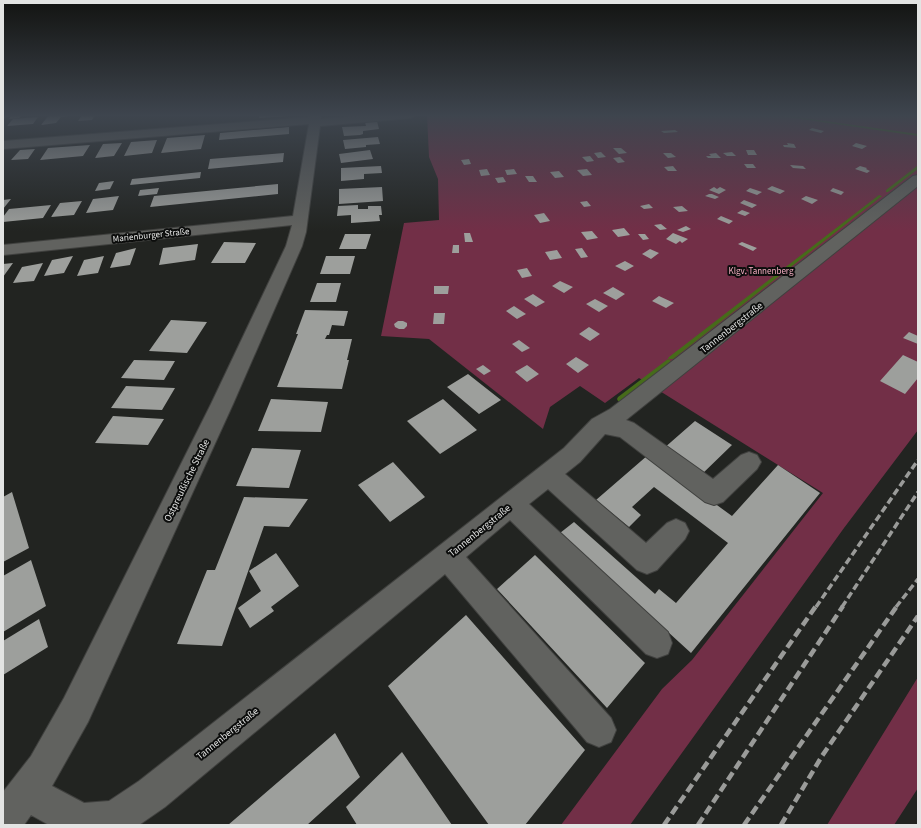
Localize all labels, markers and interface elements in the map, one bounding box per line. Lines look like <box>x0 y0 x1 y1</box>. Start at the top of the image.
street label: Marienburger Straße <box>112 225 191 246</box>
park label: Klgv. Tannenberg <box>729 265 794 278</box>
street label: Tannenbergstraße <box>697 299 766 357</box>
street label: Ostpreußische Straße <box>161 437 213 524</box>
street label: Tannenbergstraße <box>446 501 514 560</box>
street label: Tannenbergstraße <box>194 704 262 763</box>

